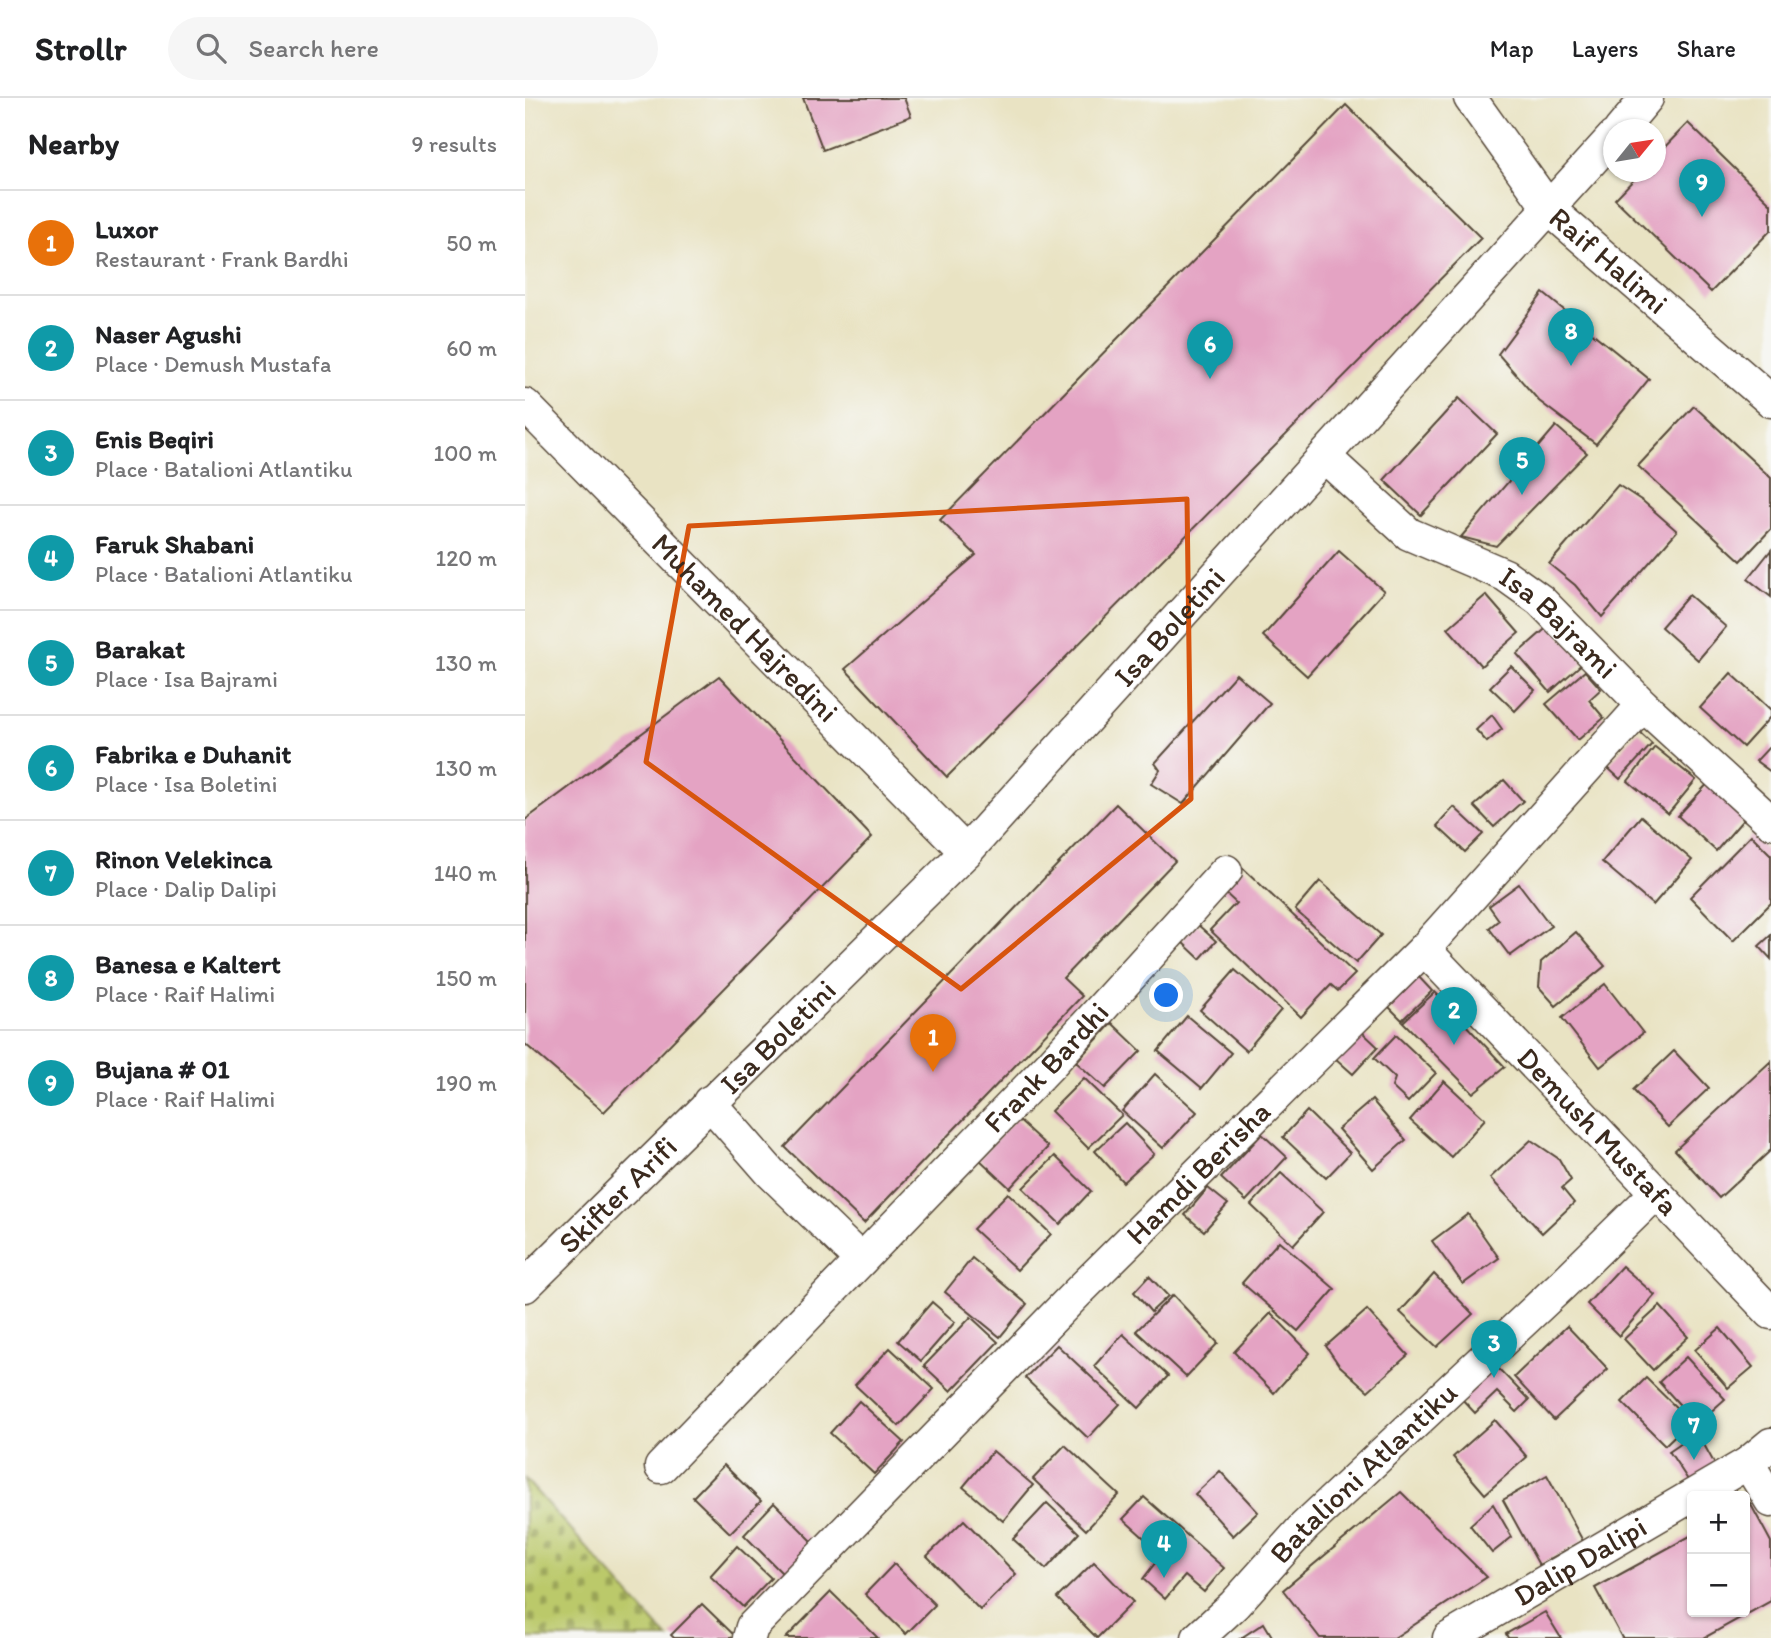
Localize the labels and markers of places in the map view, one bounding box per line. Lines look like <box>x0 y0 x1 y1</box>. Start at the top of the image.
pin: 9 <box>1679 159 1725 217</box>
pin: 8 <box>1548 308 1594 366</box>
pin: 6 <box>1187 321 1233 379</box>
pin: 5 <box>1499 437 1545 495</box>
pin: 2 <box>1431 987 1477 1045</box>
pin: 1 <box>910 1014 956 1072</box>
pin: 3 <box>1471 1320 1517 1378</box>
pin: 7 <box>1671 1402 1717 1460</box>
pin: 4 <box>1141 1520 1187 1578</box>

